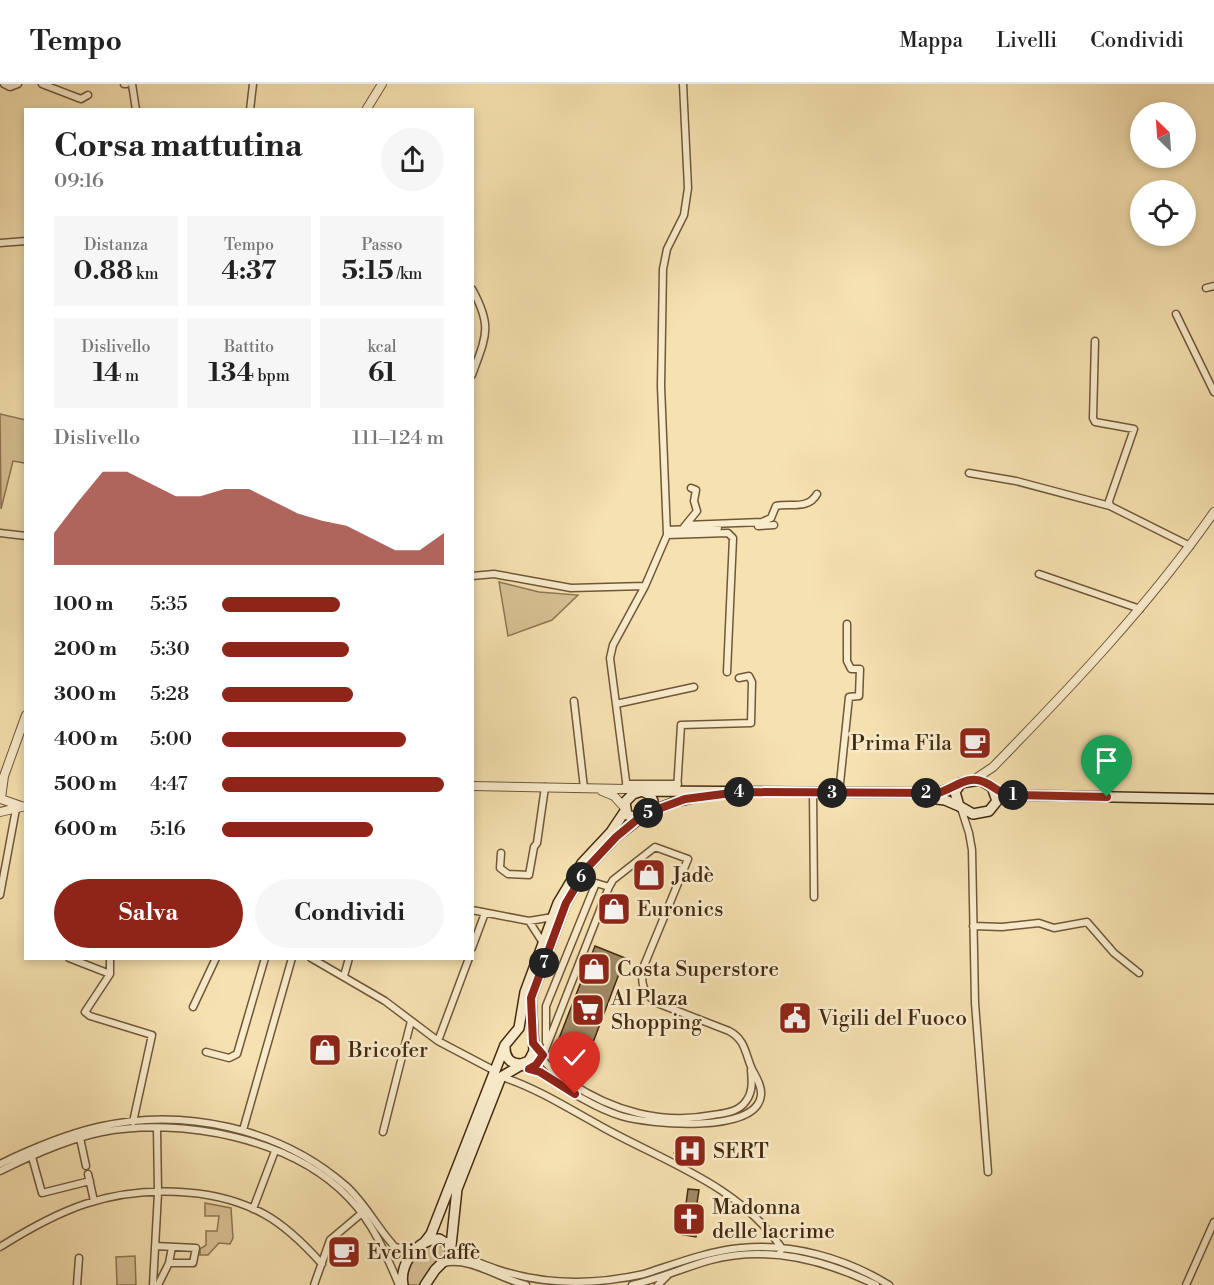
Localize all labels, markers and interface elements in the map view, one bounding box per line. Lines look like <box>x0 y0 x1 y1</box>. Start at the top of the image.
text: Tempo <box>30 24 122 59</box>
text: Mappa <box>899 28 963 54</box>
text: Livelli <box>996 28 1057 54</box>
text: Condividi <box>1090 28 1184 54</box>
north arrow <box>1130 102 1196 168</box>
map controls <box>1130 102 1196 246</box>
text: Corsa mattutina <box>54 126 303 167</box>
button: share <box>381 128 444 191</box>
text: 09:16 <box>54 169 104 194</box>
button: locate <box>1130 180 1196 246</box>
text: Distanza <box>84 235 148 255</box>
text: Tempo <box>224 235 274 255</box>
text: Passo <box>361 235 403 255</box>
text: 0.88 <box>74 255 133 287</box>
text: 4:37 <box>222 255 276 287</box>
text: 5:15 <box>342 255 394 287</box>
text: km <box>133 264 158 284</box>
text: /km <box>394 264 422 284</box>
text: Dislivello <box>82 337 151 357</box>
text: Battito <box>224 337 274 357</box>
text: kcal <box>367 337 397 357</box>
text: 14 <box>93 357 122 389</box>
text: 134 <box>208 357 254 389</box>
text: 61 <box>368 357 396 389</box>
text: m <box>122 366 139 386</box>
text: bpm <box>254 366 290 386</box>
text: Dislivello <box>54 426 140 451</box>
text: 111–124 m <box>352 426 444 451</box>
text: 100 m <box>54 592 113 617</box>
text: 5:35 <box>150 592 188 617</box>
text: 200 m <box>54 637 117 662</box>
text: 5:30 <box>150 637 190 662</box>
text: 300 m <box>54 682 117 707</box>
text: 5:28 <box>150 682 189 707</box>
cafe icon: Prima Fila <box>957 725 993 761</box>
text: 400 m <box>54 727 118 752</box>
text: 5:00 <box>150 727 192 752</box>
place label: Prima Fila <box>851 731 952 757</box>
pin <box>1081 735 1132 797</box>
icon: arrive <box>1090 744 1123 777</box>
text: 500 m <box>54 772 117 797</box>
text: 4:47 <box>150 772 188 797</box>
pin: 4 <box>724 777 754 807</box>
pin: 3 <box>817 778 847 808</box>
pin: 2 <box>911 778 941 808</box>
pin: 1 <box>998 780 1028 810</box>
text: 4 <box>734 782 744 802</box>
text: 3 <box>827 783 837 803</box>
text: 2 <box>921 783 931 803</box>
text: 1 <box>1009 785 1017 805</box>
pin: 5 <box>633 798 663 828</box>
text: 5 <box>643 803 653 823</box>
text: 600 m <box>54 817 117 842</box>
text: 5:16 <box>150 817 186 842</box>
shop icon: Jadè <box>631 857 667 893</box>
pin: 6 <box>566 862 596 892</box>
place label: Jadè <box>671 863 714 889</box>
text: 6 <box>576 867 586 887</box>
button: Salva <box>54 879 243 948</box>
button: Condividi <box>255 879 444 948</box>
shop icon: Euronics <box>596 891 632 927</box>
place label: Euronics <box>637 897 723 923</box>
pin: 7 <box>529 948 559 978</box>
shop icon: Costa Superstore <box>576 951 612 987</box>
text: 7 <box>539 953 549 973</box>
place label: Costa Superstore <box>617 957 779 983</box>
place label: Al Plaza Shopping <box>610 986 702 1036</box>
supermarket icon: Al Plaza Shopping <box>570 992 606 1028</box>
public building icon: Vigili del Fuoco <box>777 1000 813 1036</box>
place label: Vigili del Fuoco <box>817 1006 967 1032</box>
shop icon: Bricofer <box>307 1032 343 1068</box>
pin <box>549 1032 600 1094</box>
place label: Bricofer <box>347 1038 428 1064</box>
icon: check <box>558 1041 591 1074</box>
hospital icon: SERT <box>672 1133 708 1169</box>
place label: SERT <box>713 1139 769 1165</box>
place label: Madonna delle lacrime <box>712 1195 835 1245</box>
church icon: Madonna delle lacrime <box>671 1201 707 1237</box>
cafe icon: Evelin Caffè <box>326 1234 362 1270</box>
place label: Evelin Caffè <box>367 1240 480 1266</box>

